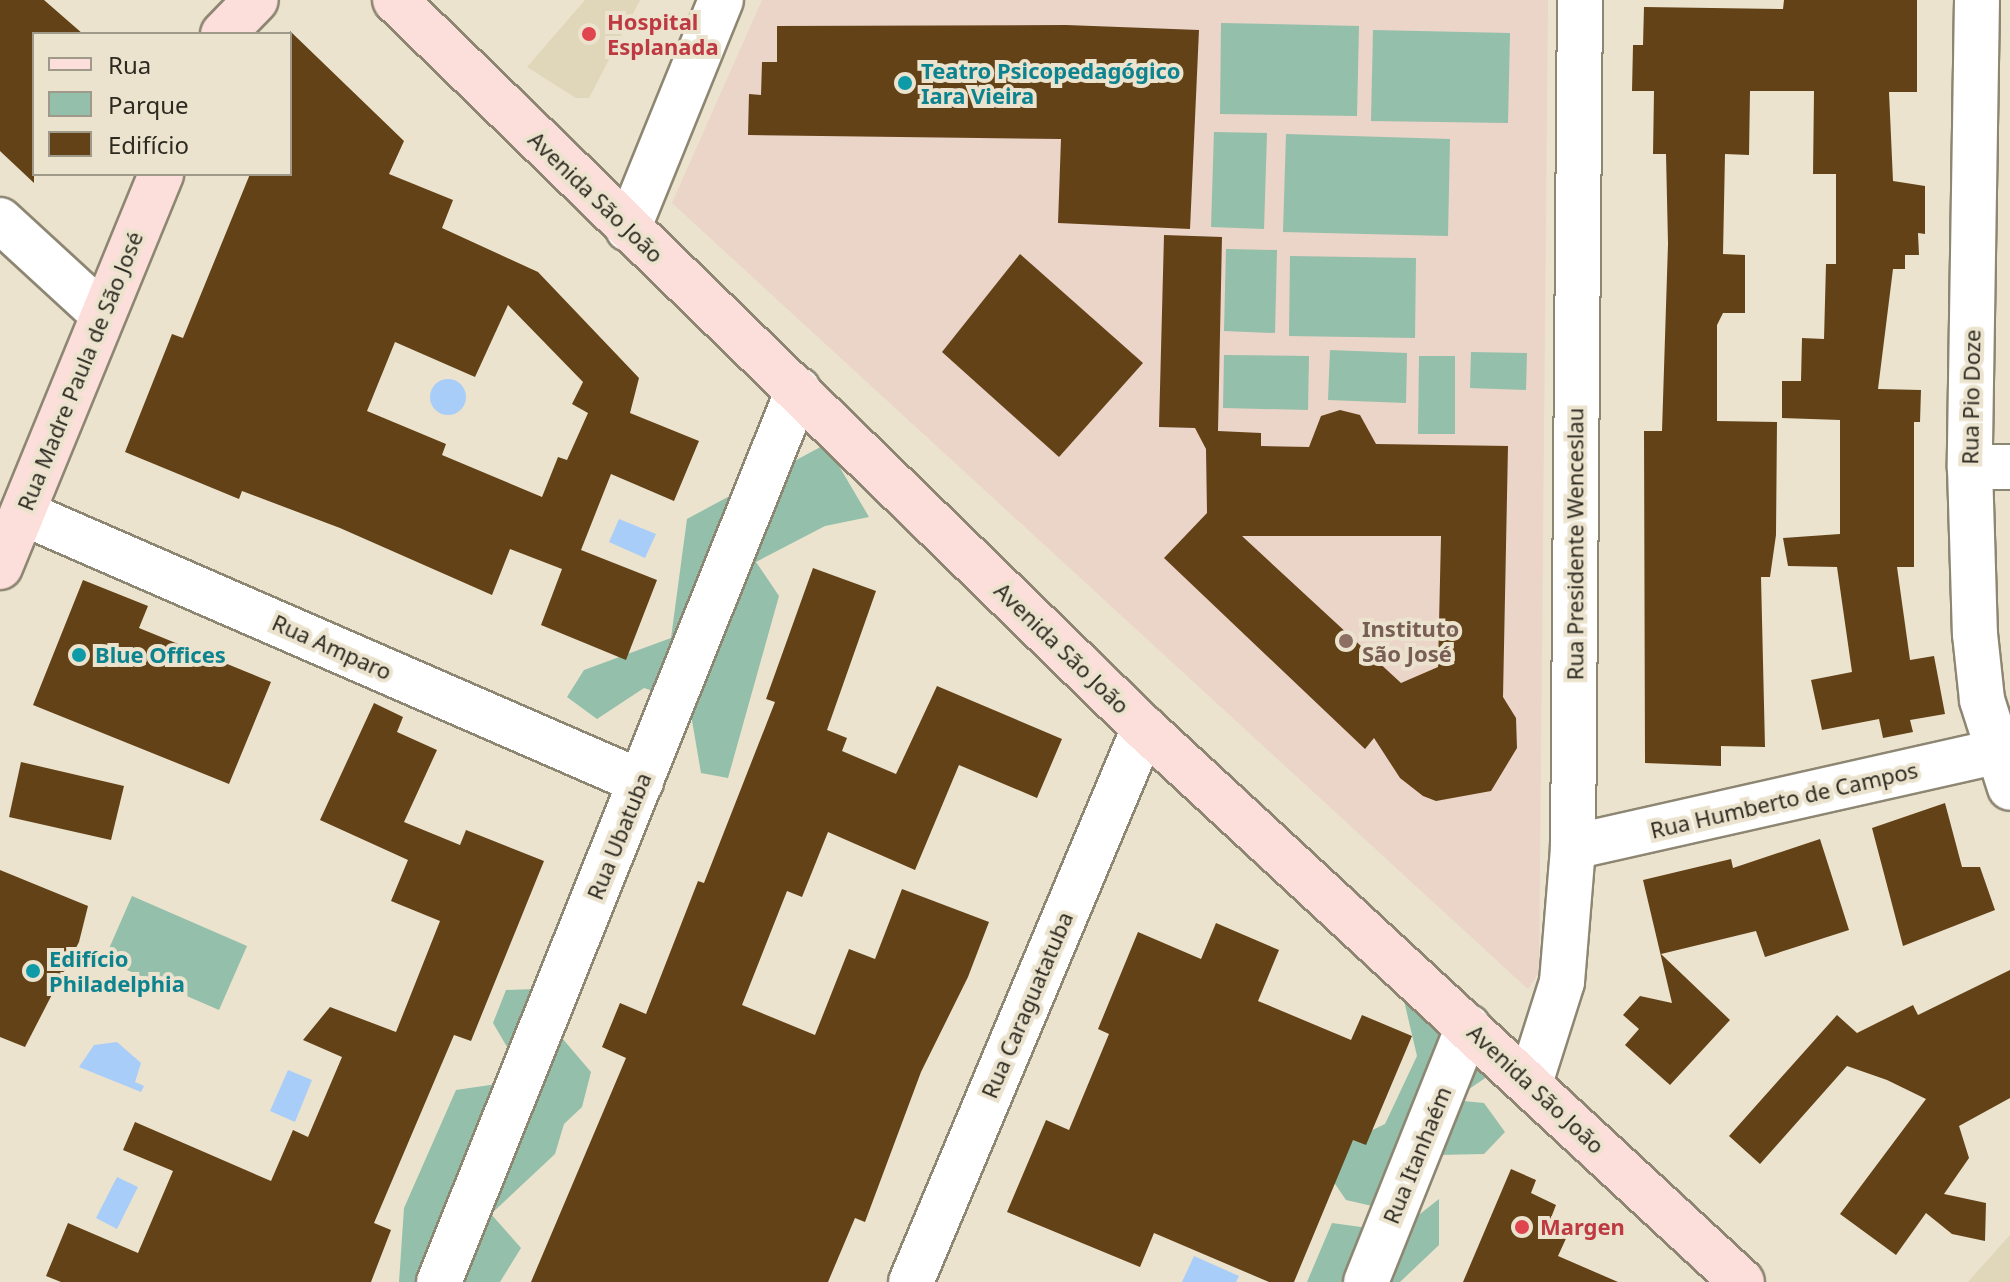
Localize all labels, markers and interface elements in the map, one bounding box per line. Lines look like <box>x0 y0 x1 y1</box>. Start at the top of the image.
place label: Hospital Esplanada <box>607 8 719 60</box>
marker: Hospital Esplanada <box>578 23 600 45</box>
legend <box>32 32 292 176</box>
text: Rua <box>108 48 151 81</box>
place label: Teatro Psicopedagógico Iara Vieira <box>921 57 1181 108</box>
marker: Teatro Psicopedagógico Iara Vieira <box>896 74 914 92</box>
text: Parque <box>108 88 189 121</box>
street label: Avenida São João <box>523 126 669 268</box>
text: Edifício <box>108 128 189 161</box>
street label: Rua Madre Paula de São José <box>12 228 148 514</box>
street label: Rua Pio Doze <box>1957 329 1985 465</box>
street label: Rua Presidente Wenceslau <box>1562 408 1588 680</box>
street label: Avenida São João <box>989 577 1135 719</box>
street label: Rua Amparo <box>268 609 396 685</box>
place label: Instituto São José <box>1362 615 1459 666</box>
marker: Instituto São José <box>1337 632 1355 650</box>
place label: Blue Offices <box>95 642 226 668</box>
marker: Blue Offices <box>70 646 88 664</box>
street label: Rua Humberto de Campos <box>1648 756 1920 844</box>
street label: Rua Ubatuba <box>582 769 656 903</box>
street label: Rua Caraguatatuba <box>976 908 1078 1102</box>
place label: Edifício Philadelphia <box>49 945 185 996</box>
marker: Edifício Philadelphia <box>24 962 42 980</box>
street label: Avenida São João <box>1462 1019 1610 1159</box>
street label: Rua Itanhaém <box>1377 1083 1457 1227</box>
place label: Margen <box>1540 1214 1625 1240</box>
marker: Margen <box>1511 1216 1533 1238</box>

